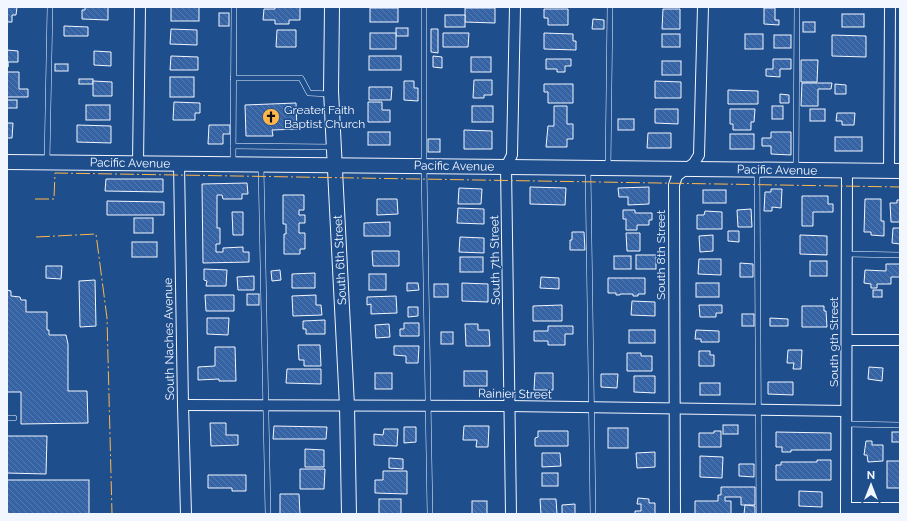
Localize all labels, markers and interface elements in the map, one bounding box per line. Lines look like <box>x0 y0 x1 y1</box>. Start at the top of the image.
place label: Greater Faith Baptist Church <box>284 103 365 131</box>
church icon: Greater Faith Baptist Church <box>261 107 281 127</box>
street label: Pacific Avenue <box>90 155 170 171</box>
street label: Pacific Avenue <box>414 158 494 174</box>
street label: Pacific Avenue <box>737 162 817 178</box>
street label: South 8th Street <box>654 210 668 300</box>
street label: South 6th Street <box>331 215 349 305</box>
street label: South 7th Street <box>487 215 503 305</box>
street label: South Naches Avenue <box>161 278 177 400</box>
street label: South 9th Street <box>827 297 841 387</box>
street label: Rainier Street <box>478 386 552 402</box>
north arrow <box>851 465 891 505</box>
text: N <box>867 469 875 482</box>

